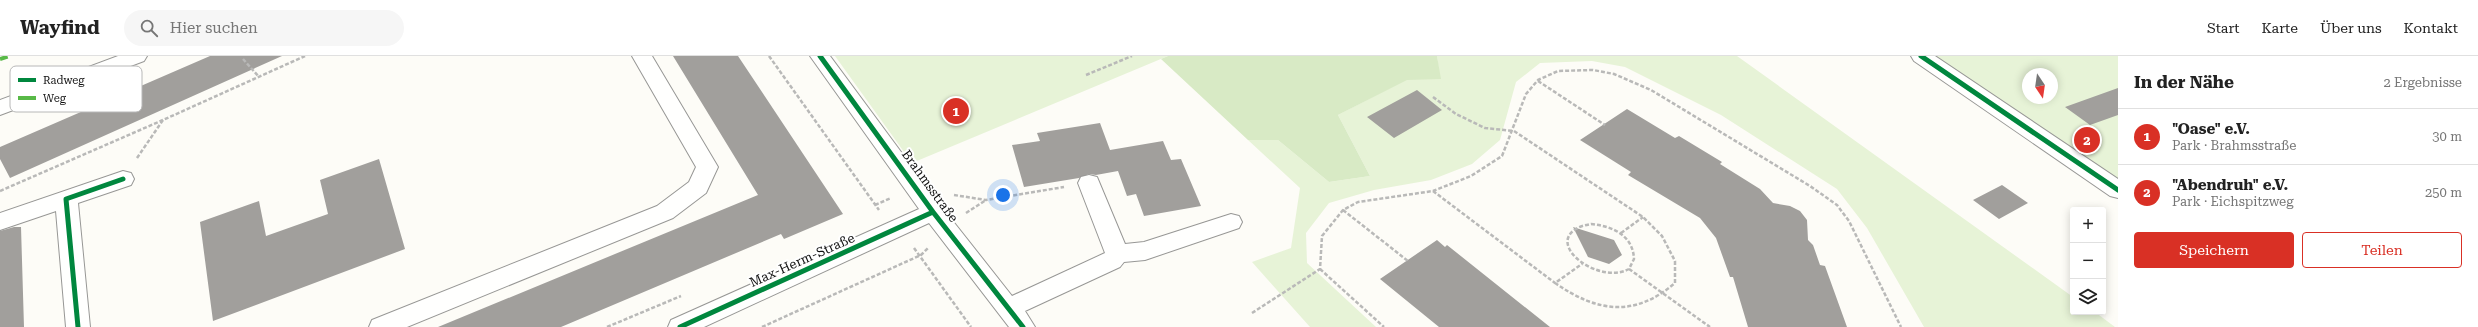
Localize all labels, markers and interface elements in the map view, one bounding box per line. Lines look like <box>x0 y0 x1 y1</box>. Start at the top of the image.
search box <box>124 10 404 46</box>
text: Wayfind <box>20 16 100 39</box>
icon: search <box>138 17 160 39</box>
text: Hier suchen <box>170 19 258 37</box>
text: Start <box>2207 20 2240 36</box>
text: Karte <box>2262 20 2298 36</box>
text: Über uns <box>2320 20 2382 36</box>
text: Kontakt <box>2404 20 2458 36</box>
legend <box>10 66 142 112</box>
north arrow <box>2022 68 2058 104</box>
text: In der Nähe <box>2134 72 2234 92</box>
text: Radweg <box>43 74 85 87</box>
text: 2 Ergebnisse <box>2384 75 2462 90</box>
text: Weg <box>43 92 67 105</box>
pin: 1 <box>943 96 969 126</box>
text: "Oase" e.V. <box>2172 120 2250 138</box>
pin: 2 <box>2074 125 2100 155</box>
text: 1 <box>2143 129 2151 144</box>
text: 30 m <box>2432 129 2462 144</box>
text: Park · Brahmsstraße <box>2172 138 2296 153</box>
street label: Brahmsstraße <box>899 147 961 225</box>
text: "Abendruh" e.V. <box>2172 176 2288 194</box>
your location <box>993 185 1013 205</box>
text: 2 <box>2143 185 2151 200</box>
text: 250 m <box>2425 185 2462 200</box>
text: Park · Eichspitzweg <box>2172 194 2294 209</box>
map controls <box>2070 207 2106 315</box>
button: + <box>2070 207 2106 243</box>
street label: Max-Herm-Straße <box>747 230 857 290</box>
button: Speichern <box>2134 232 2294 268</box>
button: Teilen <box>2302 232 2462 268</box>
button: − <box>2070 243 2106 279</box>
button: layers <box>2070 279 2106 315</box>

